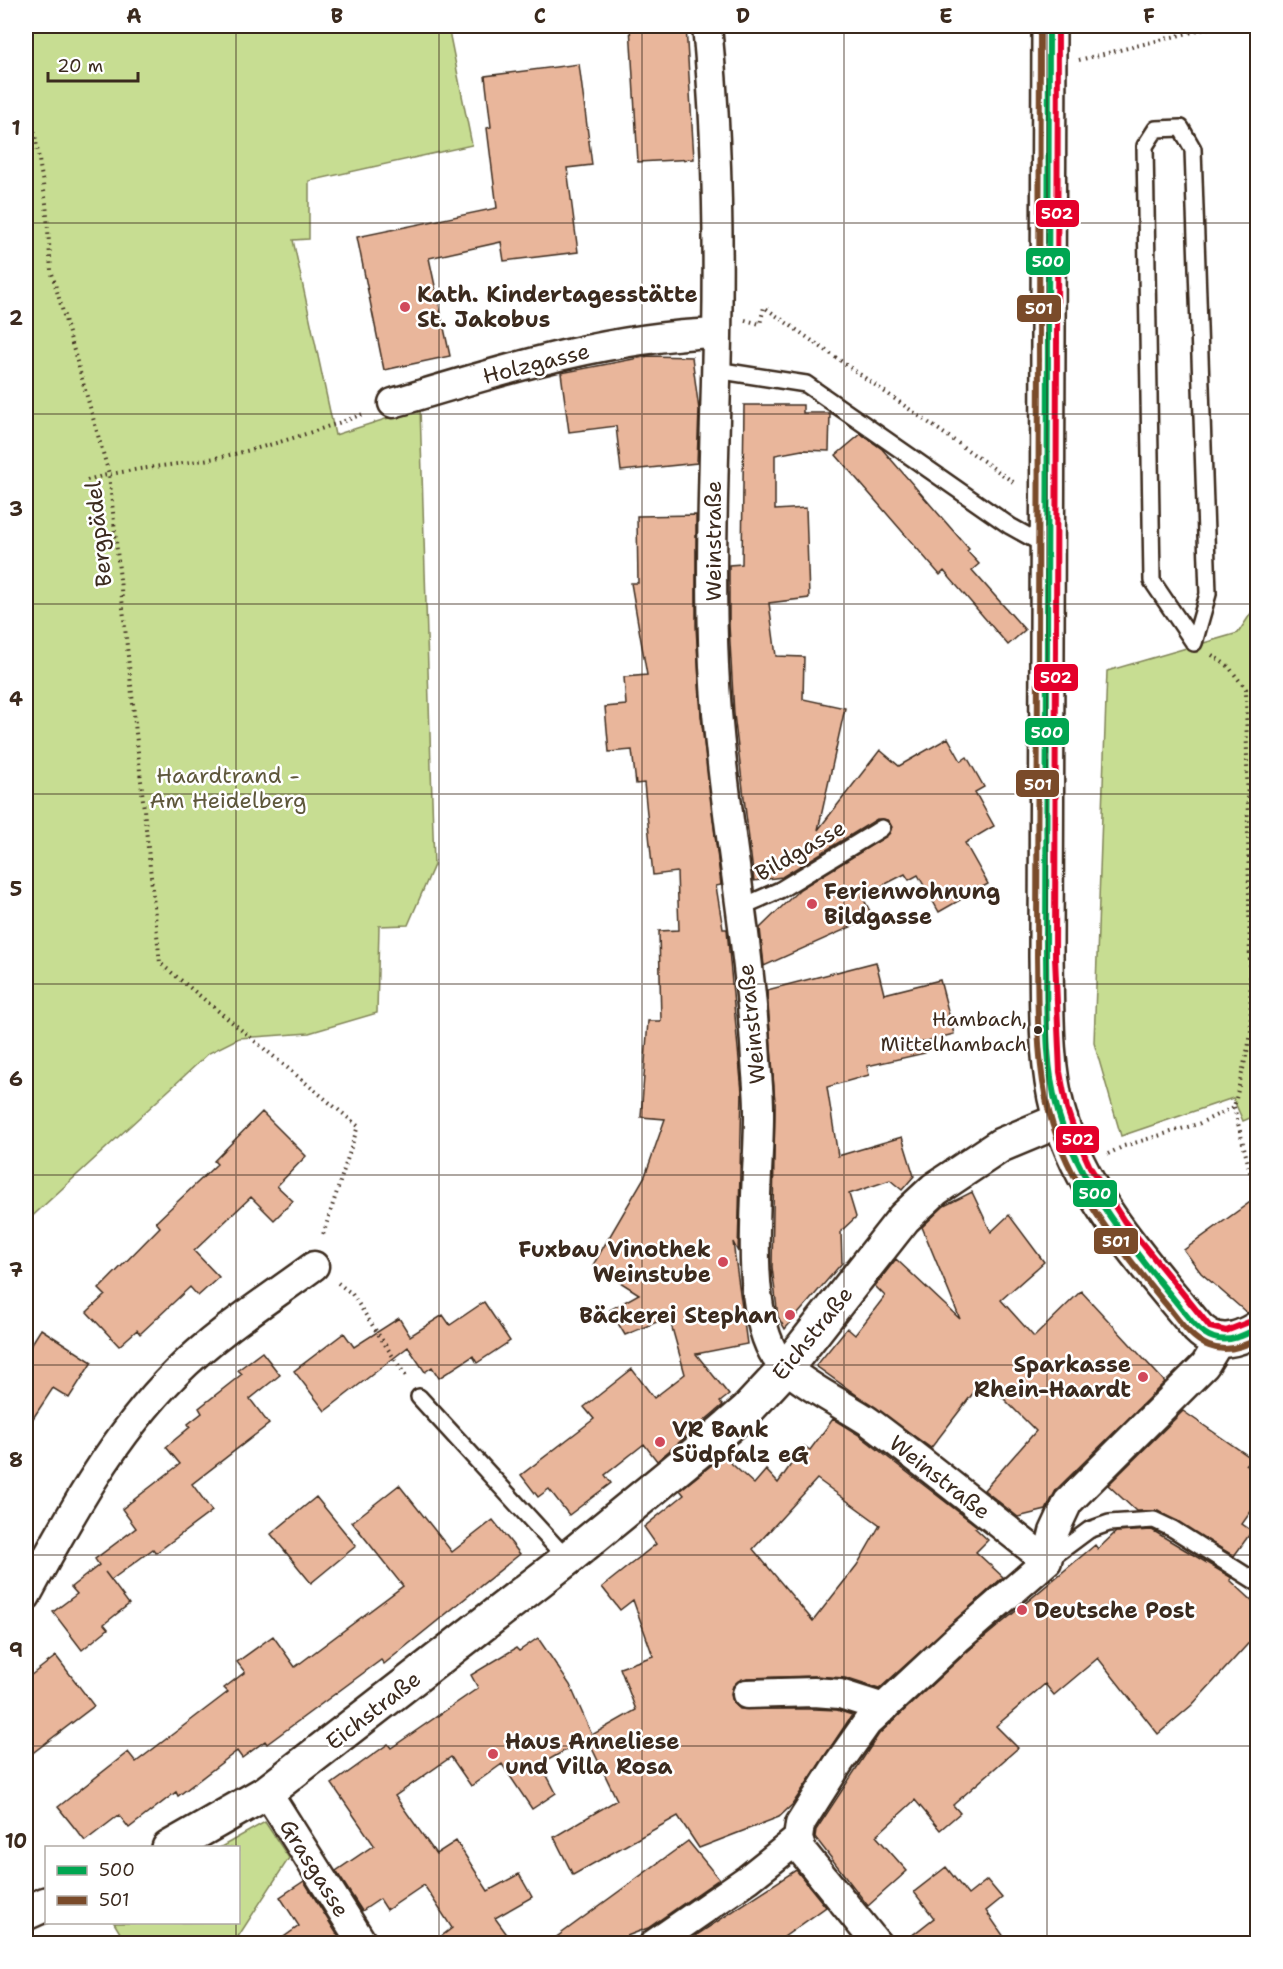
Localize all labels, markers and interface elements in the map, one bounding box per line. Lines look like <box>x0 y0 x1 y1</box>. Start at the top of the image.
text: A <box>126 3 142 29</box>
text: B <box>331 3 343 29</box>
text: C <box>534 3 546 29</box>
text: D <box>736 3 750 29</box>
text: E <box>939 3 953 29</box>
text: F <box>1143 3 1155 29</box>
scale bar <box>48 45 138 83</box>
text: 20 m <box>57 54 103 78</box>
text: 1 <box>11 115 21 141</box>
line badge: 502 <box>1035 199 1080 228</box>
text: 502 <box>1041 203 1073 224</box>
line badge: 500 <box>1025 247 1071 276</box>
text: 500 <box>1032 251 1064 272</box>
place label: Kath. Kindertagesstätte St. Jakobus <box>417 280 698 334</box>
line badge: 501 <box>1016 294 1062 323</box>
text: 501 <box>1025 298 1053 319</box>
marker: Kath. Kindertagesstätte St. Jakobus <box>398 300 412 314</box>
text: 2 <box>9 305 23 331</box>
street label: Holzgasse <box>480 336 592 391</box>
street label: Bergpädel <box>78 479 118 588</box>
street label: Weinstraße <box>699 481 728 601</box>
text: 3 <box>9 496 23 522</box>
line badge: 502 <box>1033 663 1079 692</box>
text: 502 <box>1040 667 1072 688</box>
text: 4 <box>9 686 23 712</box>
line badge: 500 <box>1024 717 1070 746</box>
text: 500 <box>1031 722 1063 743</box>
park label: Haardtrand - Am Heidelberg <box>150 761 306 815</box>
line badge: 501 <box>1015 769 1060 798</box>
text: 501 <box>1024 774 1052 795</box>
street label: Bildgasse <box>750 813 851 888</box>
text: 5 <box>10 876 22 902</box>
place label: Ferienwohnung Bildgasse <box>824 877 1000 931</box>
marker: Ferienwohnung Bildgasse <box>805 897 819 911</box>
street label: Weinstraße <box>731 962 772 1086</box>
place label: Hambach, Mittelhambach <box>881 1006 1027 1057</box>
marker: Hambach, Mittelhambach <box>1032 1024 1044 1036</box>
text: 6 <box>9 1066 23 1092</box>
line badge: 502 <box>1055 1125 1100 1154</box>
text: 502 <box>1062 1129 1094 1150</box>
line badge: 500 <box>1072 1179 1118 1208</box>
text: 500 <box>1079 1183 1111 1204</box>
line badge: 501 <box>1093 1227 1139 1255</box>
text: 501 <box>1102 1231 1130 1252</box>
place label: Fuxbau Vinothek Weinstube <box>518 1235 711 1289</box>
marker: Fuxbau Vinothek Weinstube <box>716 1255 730 1269</box>
text: 7 <box>9 1257 23 1283</box>
street label: Eichstraße <box>766 1280 859 1386</box>
place label: Bäckerei Stephan <box>579 1301 778 1330</box>
marker: Bäckerei Stephan <box>783 1308 797 1322</box>
place label: Sparkasse Rhein-Haardt <box>974 1350 1131 1404</box>
marker: Sparkasse Rhein-Haardt <box>1136 1370 1150 1384</box>
place label: VR Bank Südpfalz eG <box>672 1415 809 1469</box>
street label: Weinstraße <box>883 1429 996 1526</box>
marker: VR Bank Südpfalz eG <box>653 1435 667 1449</box>
text: 8 <box>9 1447 23 1473</box>
place label: Deutsche Post <box>1034 1596 1195 1625</box>
marker: Deutsche Post <box>1015 1603 1029 1617</box>
text: 9 <box>9 1637 23 1663</box>
street label: Eichstraße <box>320 1664 427 1757</box>
place label: Haus Anneliese und Villa Rosa <box>505 1727 680 1781</box>
marker: Haus Anneliese und Villa Rosa <box>486 1747 500 1761</box>
street label: Grasgasse <box>273 1814 356 1923</box>
text: 10 <box>5 1828 27 1854</box>
legend <box>45 1846 240 1924</box>
text: 500 <box>99 1858 135 1882</box>
text: 501 <box>99 1888 129 1912</box>

